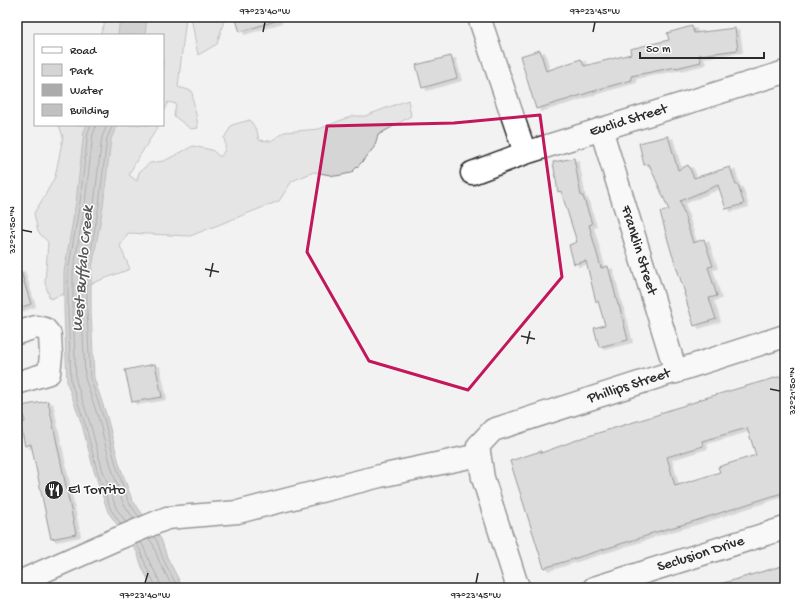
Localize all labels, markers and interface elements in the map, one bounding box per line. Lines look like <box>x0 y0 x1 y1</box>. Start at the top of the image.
text: 97°23'40"W <box>239 6 291 18</box>
text: 97°23'45"W <box>569 6 620 18</box>
legend <box>34 34 164 126</box>
scale bar <box>640 34 764 60</box>
text: 50 m <box>646 43 671 57</box>
text: Road <box>70 45 97 59</box>
text: Park <box>69 65 95 79</box>
text: Water <box>70 85 104 99</box>
street label: Euclid Street <box>587 100 671 141</box>
text: Building <box>69 105 109 119</box>
street label: Franklin Street <box>616 203 661 299</box>
water label: West Buffalo Creek <box>69 204 99 333</box>
text: 32°21'50"N <box>7 206 19 255</box>
street label: Phillips Street <box>584 364 674 408</box>
text: 32°21'50"N <box>787 367 799 416</box>
restaurant icon: El Torrito <box>43 479 65 501</box>
place label: El Torrito <box>68 481 126 499</box>
street label: Seclusion Drive <box>655 532 747 577</box>
text: 97°23'40"W <box>119 590 171 602</box>
text: 97°23'45"W <box>450 590 501 602</box>

